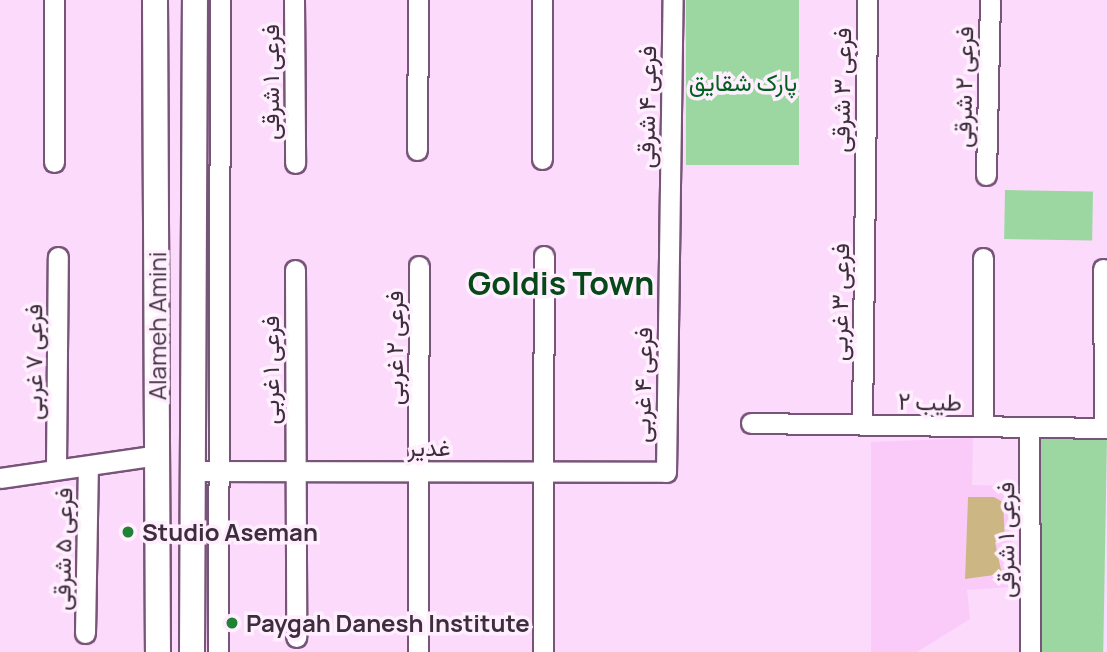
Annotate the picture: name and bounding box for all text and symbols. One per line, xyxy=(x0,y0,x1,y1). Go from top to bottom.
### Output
street label: فرعی ۱ شرقی xyxy=(256,24,284,140)
street label: فرعی ۲ شرقی xyxy=(948,26,978,148)
street label: فرعی ۳ شرقی xyxy=(826,27,856,153)
street label: فرعی ۴ شرقی xyxy=(631,45,661,169)
park label: پارک شقایق xyxy=(689,68,797,96)
street label: فرعی ۳ غربی xyxy=(824,243,854,361)
street label: Alameh Amini xyxy=(143,252,171,400)
district label: Goldis Town xyxy=(468,264,654,302)
street label: فرعی ۲ غربی xyxy=(380,291,408,405)
street label: فرعی ۷ غربی xyxy=(19,304,47,420)
street label: فرعی ۱ غربی xyxy=(256,315,284,425)
street label: فرعی ۴ غربی xyxy=(627,327,657,443)
street label: طیب ۲ xyxy=(898,386,962,416)
street label: غدیر xyxy=(408,433,450,461)
street label: فرعی ۱ شرقی xyxy=(991,482,1019,598)
street label: فرعی ۵ شرقی xyxy=(47,487,77,611)
place label: Studio Aseman xyxy=(142,518,318,546)
marker: Studio Aseman xyxy=(120,524,136,540)
place label: Paygah Danesh Institute xyxy=(246,609,530,637)
marker: Paygah Danesh Institute xyxy=(224,615,240,631)

